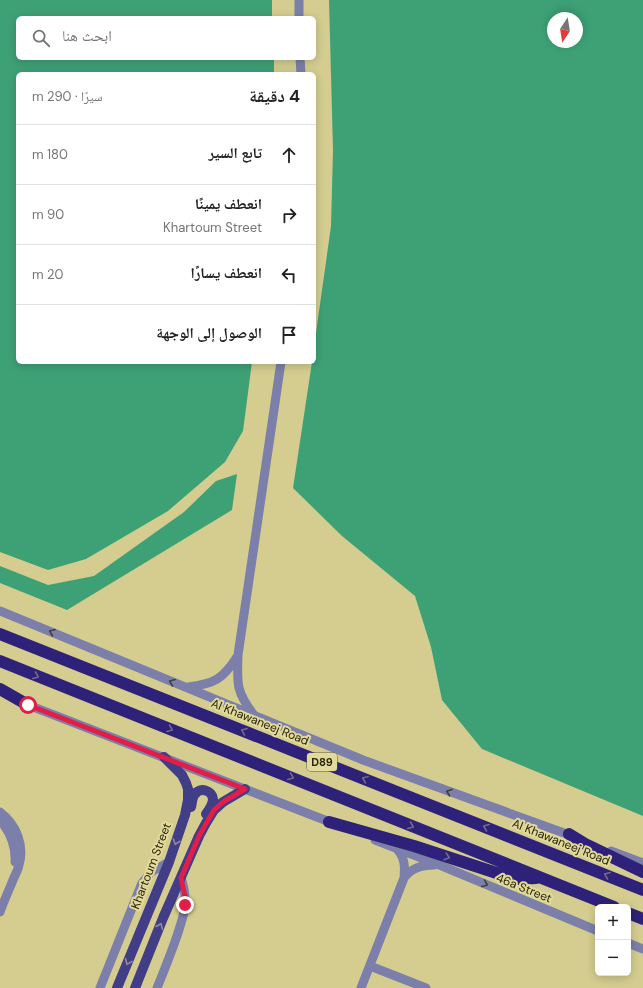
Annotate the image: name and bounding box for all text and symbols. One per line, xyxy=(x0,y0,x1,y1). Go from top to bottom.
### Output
north arrow xyxy=(547,12,583,48)
search box xyxy=(16,16,316,60)
text: ابحث هنا xyxy=(62,26,112,46)
icon: search xyxy=(30,27,52,49)
text: 4 دقيقة xyxy=(249,85,300,107)
text: سيرًا · 290 m xyxy=(32,88,103,105)
text: تابع السير xyxy=(208,143,262,163)
icon: ahead xyxy=(278,144,300,166)
text: 180 m xyxy=(32,146,68,163)
text: انعطف يمينًا xyxy=(195,194,262,214)
icon: right xyxy=(278,204,300,226)
text: 90 m xyxy=(32,206,64,223)
text: Khartoum Street xyxy=(163,219,262,236)
text: انعطف يسارًا xyxy=(190,263,262,283)
icon: left xyxy=(278,264,300,286)
text: 20 m xyxy=(32,266,63,283)
text: الوصول إلى الوجهة xyxy=(156,323,262,343)
icon: arrive xyxy=(278,324,300,346)
one-way arrow xyxy=(48,629,56,637)
one-way arrow xyxy=(33,671,40,679)
one-way arrow xyxy=(168,679,176,687)
street label: Al Khawaneej Road xyxy=(209,695,311,749)
route start xyxy=(19,696,37,714)
one-way arrow xyxy=(165,724,173,732)
one-way arrow xyxy=(241,728,248,736)
road number: D89 xyxy=(307,753,337,771)
one-way arrow xyxy=(287,773,294,781)
one-way arrow xyxy=(362,776,369,784)
one-way arrow xyxy=(445,788,452,796)
street label: Al Khawaneej Road xyxy=(510,815,612,869)
street label: Khartoum Street xyxy=(127,820,175,911)
one-way arrow xyxy=(408,821,415,829)
one-way arrow xyxy=(482,824,489,832)
one-way arrow xyxy=(172,838,180,845)
one-way arrow xyxy=(444,852,451,861)
street label: 46a Street xyxy=(494,870,554,906)
one-way arrow xyxy=(603,872,610,880)
one-way arrow xyxy=(481,880,488,888)
route end xyxy=(176,896,194,914)
map controls xyxy=(595,904,631,976)
button: + xyxy=(595,904,631,940)
one-way arrow xyxy=(155,922,163,930)
button: − xyxy=(595,940,631,976)
one-way arrow xyxy=(124,959,132,966)

